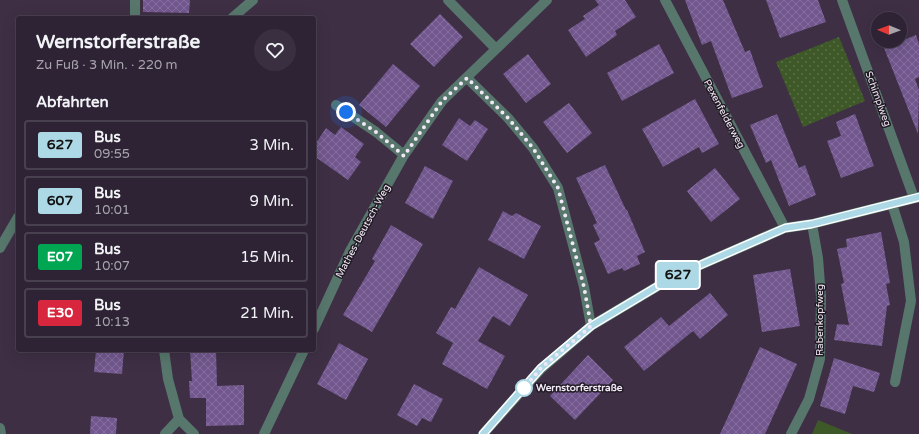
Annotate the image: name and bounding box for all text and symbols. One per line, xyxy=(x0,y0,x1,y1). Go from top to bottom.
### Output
north arrow xyxy=(871,12,907,48)
map controls xyxy=(871,12,907,48)
button: heart xyxy=(254,29,296,71)
text: Wernstorferstraße xyxy=(36,31,200,53)
text: Zu Fuß · 3 Min. · 220 m xyxy=(36,57,177,73)
street label: Schimplweg xyxy=(862,70,894,128)
street label: Pexenfelderweg xyxy=(701,77,747,151)
text: Abfahrten xyxy=(36,93,109,111)
your location xyxy=(336,102,356,122)
text: Bus xyxy=(94,128,121,146)
text: 627 xyxy=(47,136,73,153)
text: 3 Min. xyxy=(250,136,294,154)
text: 09:55 xyxy=(94,146,130,162)
street label: Mathes-Deutsch-Weg xyxy=(333,182,393,280)
text: Bus xyxy=(94,184,121,202)
text: 607 xyxy=(47,192,73,209)
text: 9 Min. xyxy=(250,192,294,210)
text: 10:01 xyxy=(94,202,130,218)
text: Bus xyxy=(94,240,121,258)
text: E07 xyxy=(47,248,73,265)
text: 15 Min. xyxy=(240,248,294,266)
text: 10:07 xyxy=(94,258,130,274)
line badge: 627 xyxy=(655,262,701,288)
text: 627 xyxy=(665,266,691,283)
street label: Rabenkopfweg xyxy=(814,284,826,356)
text: Bus xyxy=(94,296,121,314)
text: E30 xyxy=(47,304,73,321)
text: 21 Min. xyxy=(240,304,294,322)
text: 10:13 xyxy=(94,314,130,330)
marker: Wernstorferstraße xyxy=(515,379,533,397)
place label: Wernstorferstraße xyxy=(536,382,623,394)

